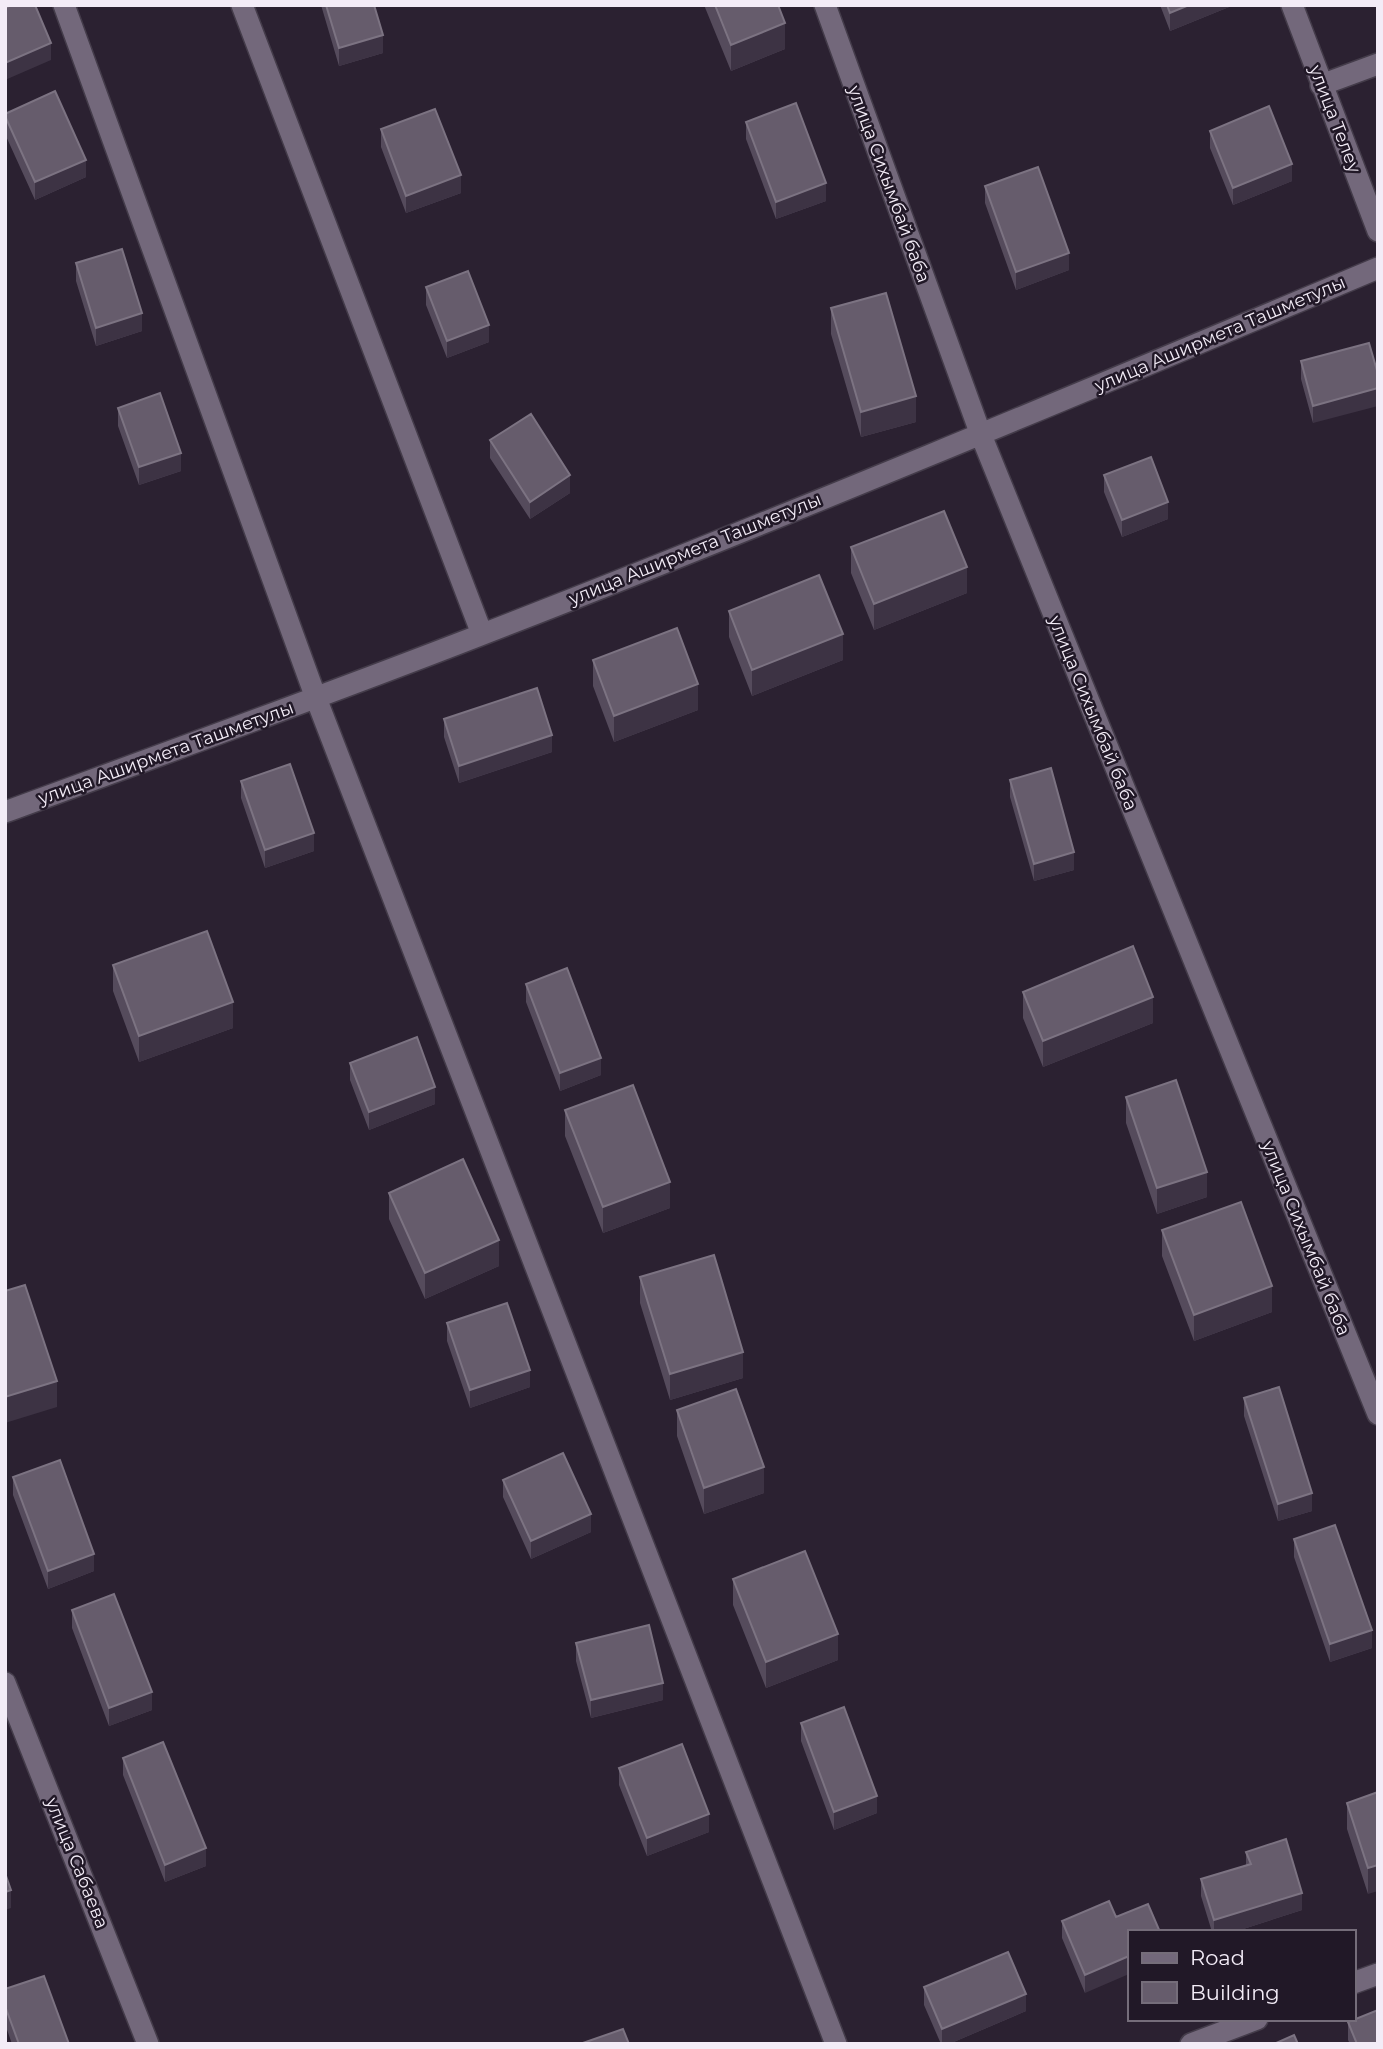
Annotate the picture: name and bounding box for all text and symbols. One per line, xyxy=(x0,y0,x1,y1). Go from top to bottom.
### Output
street label: улица Телеу xyxy=(1304,61,1366,176)
street label: улица Сихымбай баба xyxy=(843,82,935,285)
street label: улица Аширмета Ташметулы xyxy=(1090,271,1349,397)
street label: улица Аширмета Ташметулы xyxy=(565,488,824,610)
street label: улица Сихымбай баба xyxy=(1043,612,1142,814)
street label: улица Аширмета Ташметулы xyxy=(34,696,297,810)
street label: улица Сихымбай баба xyxy=(1256,1137,1355,1339)
street label: улица Сабаева xyxy=(40,1794,113,1932)
legend xyxy=(1128,1930,1355,2021)
text: Road xyxy=(1190,1945,1245,1970)
text: Building xyxy=(1190,1980,1280,2005)

